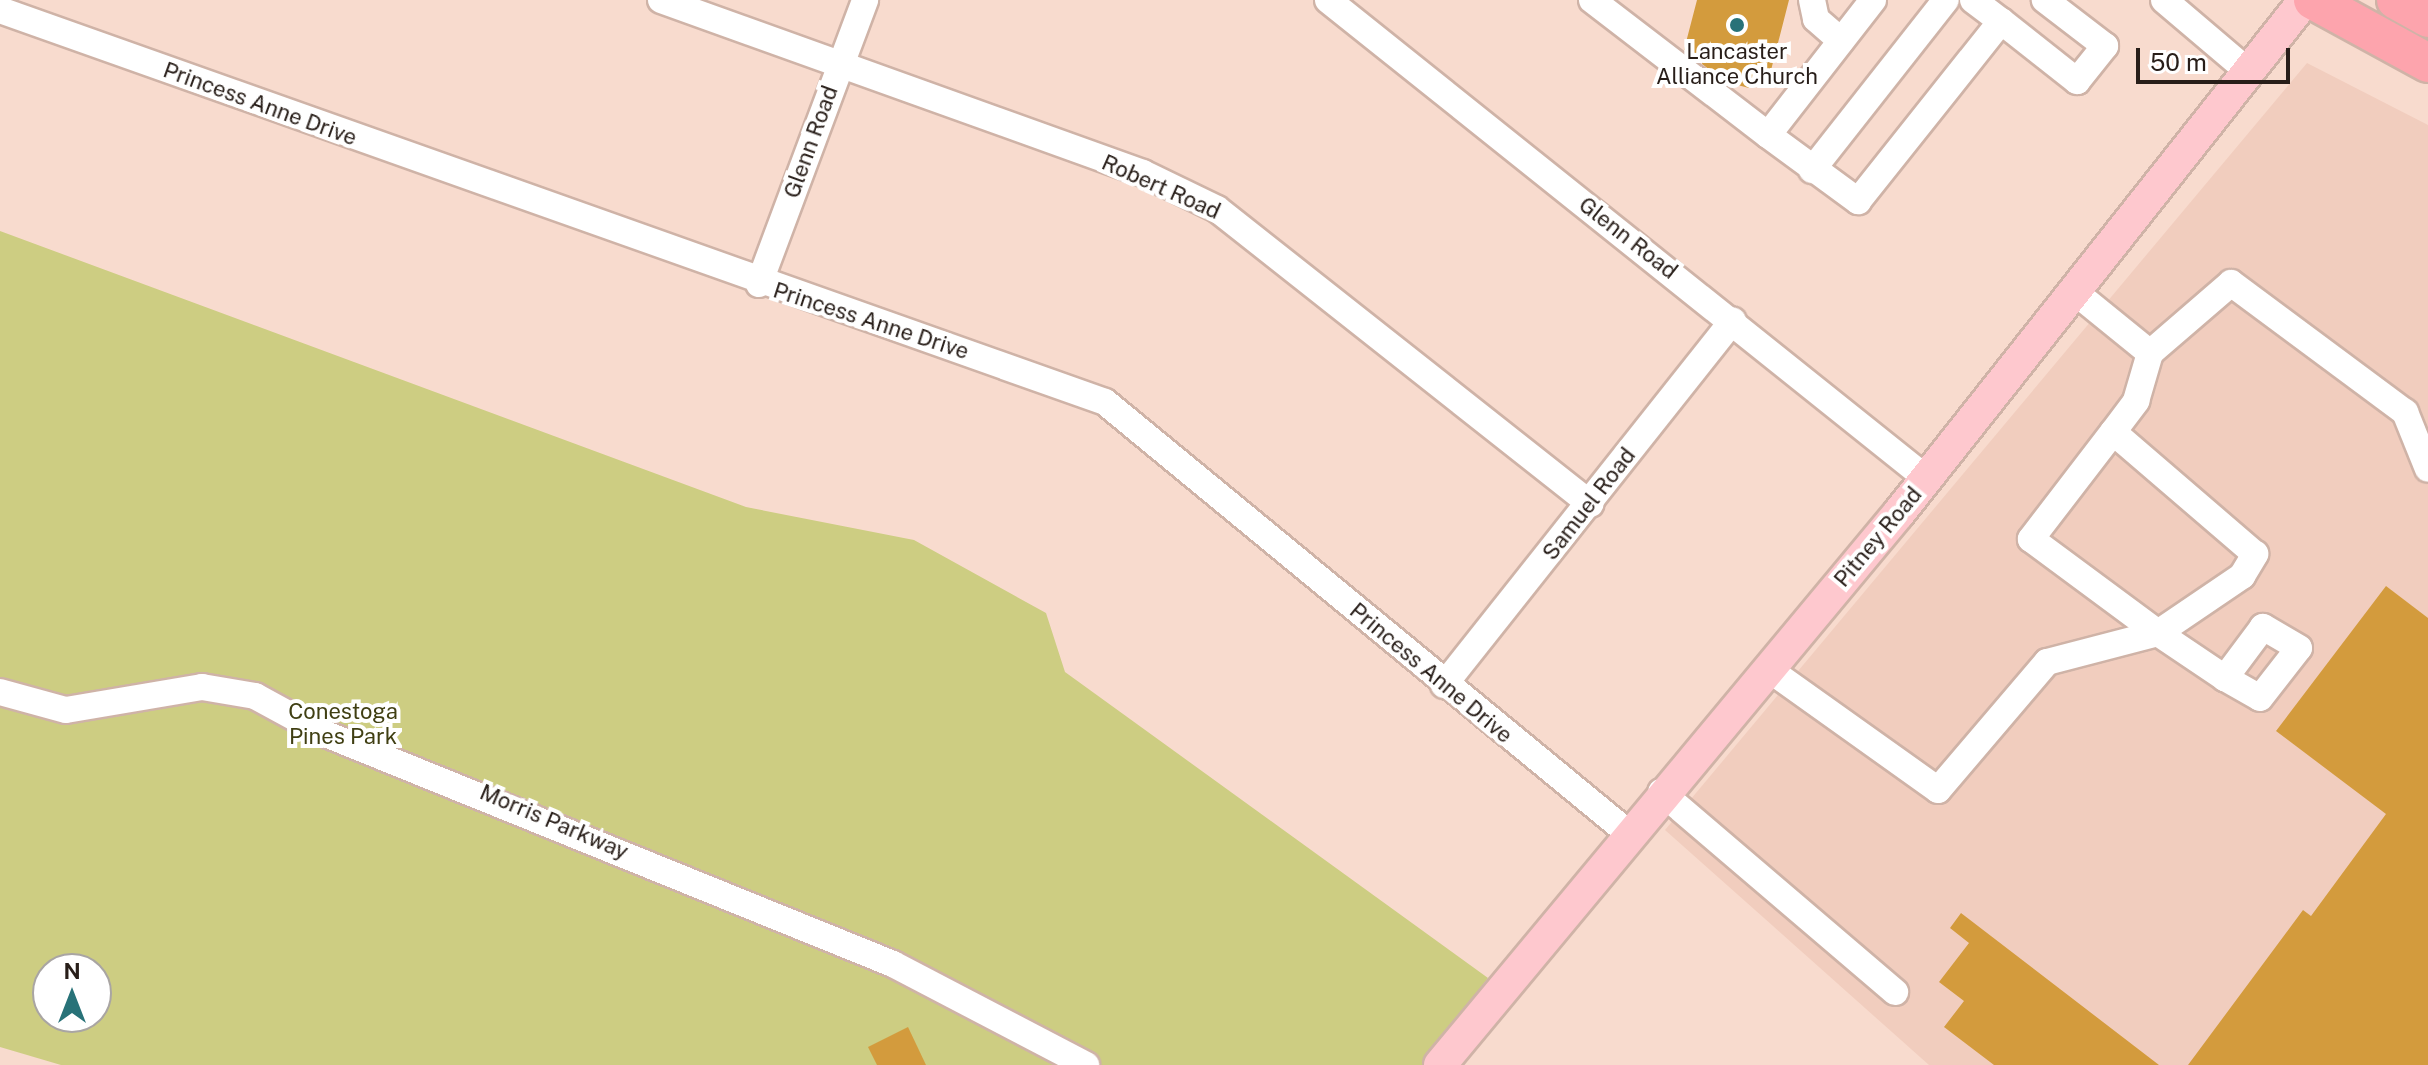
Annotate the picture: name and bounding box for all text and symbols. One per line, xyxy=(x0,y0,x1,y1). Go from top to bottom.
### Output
marker: Lancaster Alliance Church xyxy=(1728,16,1746,34)
scale bar xyxy=(2140,32,2294,82)
place label: Lancaster Alliance Church xyxy=(1656,38,1818,90)
text: 50 m xyxy=(2150,48,2207,76)
street label: Princess Anne Drive xyxy=(160,57,360,151)
street label: Glenn Road xyxy=(778,82,844,202)
street label: Robert Road xyxy=(1098,149,1224,225)
street label: Glenn Road xyxy=(1574,191,1682,285)
street label: Princess Anne Drive xyxy=(770,277,972,365)
street label: Samuel Road xyxy=(1537,443,1641,565)
street label: Pitney Road xyxy=(1829,482,1927,592)
street label: Princess Anne Drive xyxy=(1344,597,1518,749)
park label: Conestoga Pines Park xyxy=(288,698,398,750)
street label: Morris Parkway xyxy=(476,779,632,865)
north arrow xyxy=(32,953,112,1033)
text: N xyxy=(63,958,81,984)

